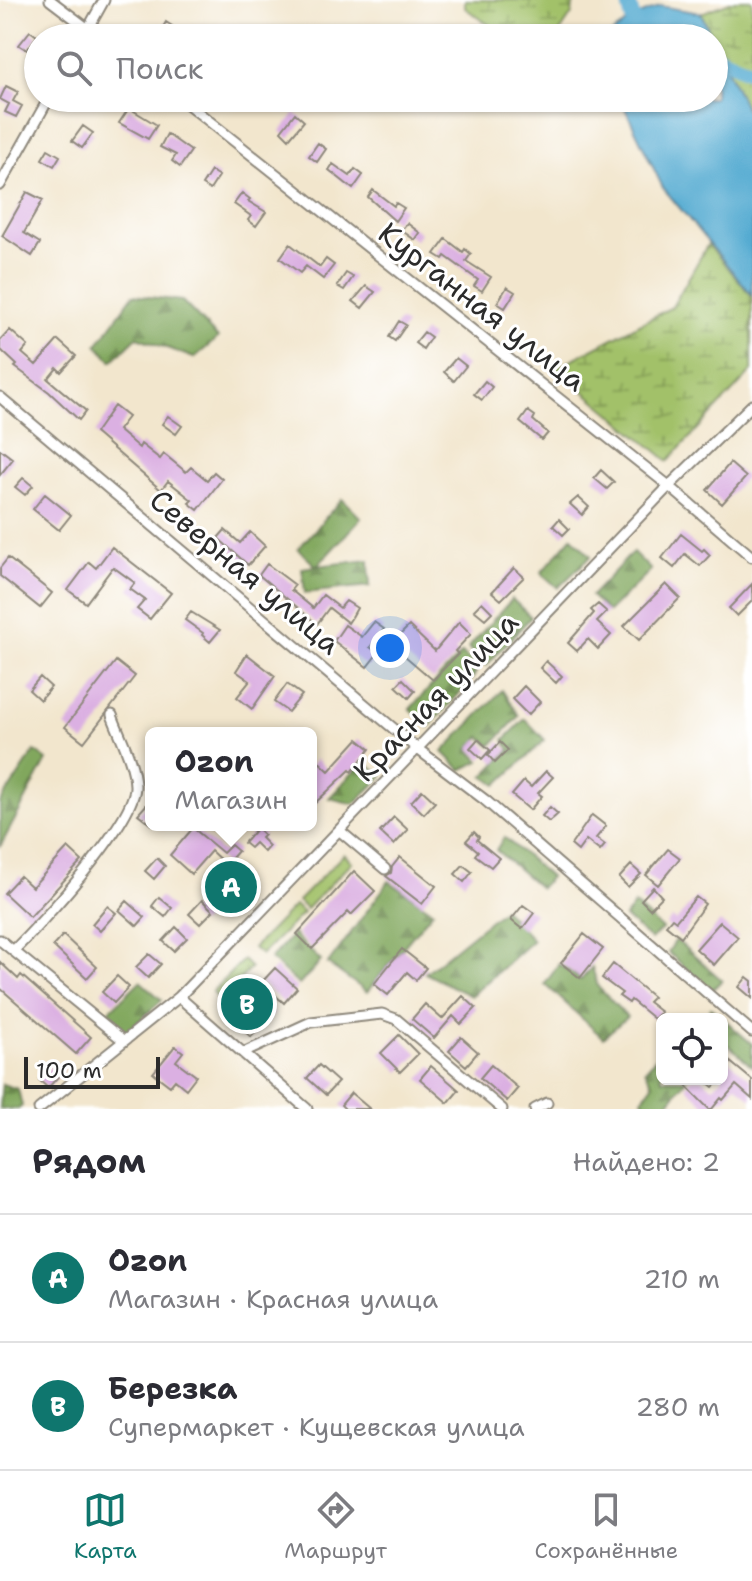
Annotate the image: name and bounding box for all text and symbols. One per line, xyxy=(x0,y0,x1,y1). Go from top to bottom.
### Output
search box xyxy=(24,24,728,112)
icon: search xyxy=(52,46,96,90)
text: Поиск xyxy=(116,48,204,89)
street label: Курганная улица xyxy=(370,213,595,401)
street label: Северная улица xyxy=(141,480,350,664)
street label: Красная улица xyxy=(344,602,528,791)
your location xyxy=(370,628,410,668)
popup xyxy=(145,727,317,831)
text: Ozon xyxy=(175,741,254,782)
text: Магазин xyxy=(175,782,287,817)
pin: A xyxy=(205,857,257,917)
pin: B xyxy=(221,974,273,1034)
map controls xyxy=(656,1013,728,1085)
button: locate xyxy=(656,1013,728,1085)
scale bar xyxy=(24,1053,160,1089)
text: 100 m xyxy=(36,1056,102,1085)
text: Рядом xyxy=(32,1138,146,1184)
text: Найдено: 2 xyxy=(573,1144,720,1179)
text: Ozon xyxy=(108,1240,187,1281)
text: A xyxy=(48,1261,68,1296)
text: 210 m xyxy=(643,1261,720,1296)
text: Магазин · Красная улица xyxy=(108,1281,438,1316)
text: Березка xyxy=(108,1368,238,1409)
text: B xyxy=(50,1389,66,1424)
text: 280 m xyxy=(635,1389,720,1424)
text: Супермаркет · Кущевская улица xyxy=(108,1409,525,1444)
tab: Карта xyxy=(74,1488,137,1565)
tab: Маршрут xyxy=(284,1488,387,1565)
tab: Сохранённые xyxy=(535,1488,678,1565)

